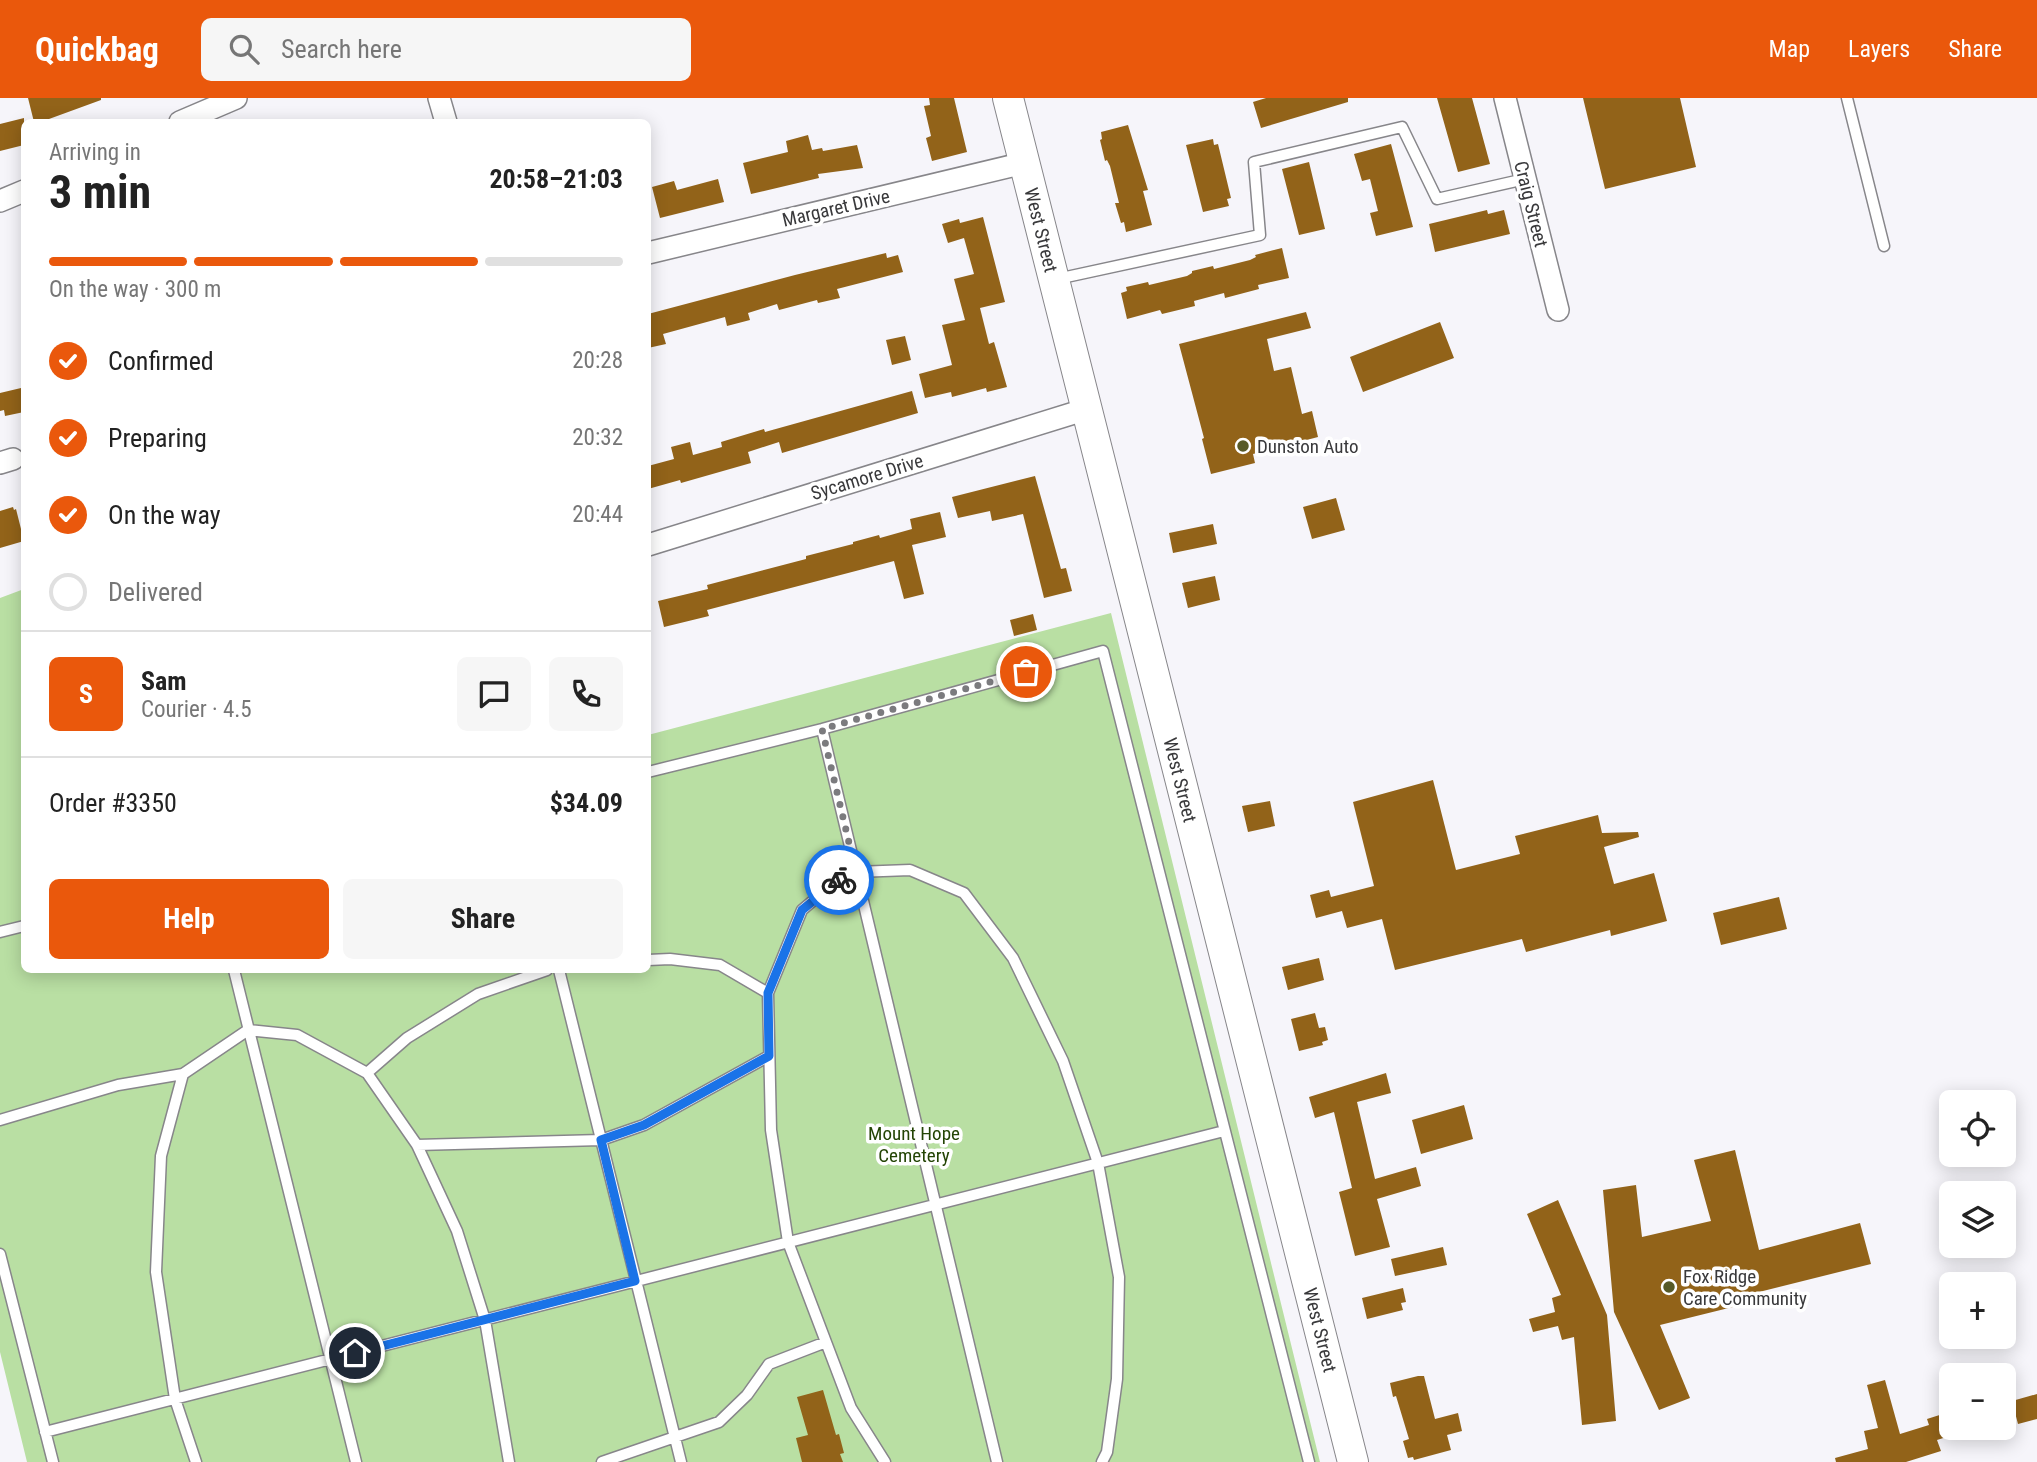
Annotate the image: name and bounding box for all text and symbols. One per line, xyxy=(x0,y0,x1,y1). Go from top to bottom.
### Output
search box xyxy=(201,18,691,81)
text: Quickbag xyxy=(35,30,159,69)
icon: search xyxy=(225,30,263,68)
text: Search here xyxy=(281,34,402,64)
text: Map xyxy=(1769,35,1810,63)
text: Layers xyxy=(1848,35,1910,63)
text: Share xyxy=(1948,35,2002,63)
text: Arriving in xyxy=(49,139,141,166)
street label: Craig Street xyxy=(1509,159,1553,249)
text: 20:58–21:03 xyxy=(489,164,623,194)
text: 3 min xyxy=(49,165,151,219)
street label: Margaret Drive xyxy=(780,184,892,232)
street label: West Street xyxy=(1019,185,1063,275)
text: On the way · 300 m xyxy=(49,276,221,303)
icon: check xyxy=(49,342,87,380)
text: Confirmed xyxy=(108,346,214,376)
text: 20:28 xyxy=(572,347,623,374)
icon: check xyxy=(49,419,87,457)
text: Preparing xyxy=(108,423,207,453)
text: 20:32 xyxy=(572,424,623,451)
place label: Dunston Auto xyxy=(1257,435,1358,458)
marker: Dunston Auto xyxy=(1235,438,1251,454)
street label: Sycamore Drive xyxy=(808,449,926,505)
icon: check xyxy=(49,496,87,534)
text: On the way xyxy=(108,500,221,530)
text: 20:44 xyxy=(572,501,623,528)
text: Delivered xyxy=(108,577,203,607)
pin xyxy=(996,642,1056,702)
icon: bag xyxy=(1007,653,1045,691)
button: chat xyxy=(457,657,531,731)
button: phone xyxy=(549,657,623,731)
text: Sam xyxy=(141,666,187,696)
text: S xyxy=(79,679,93,709)
text: Courier · 4.5 xyxy=(141,696,252,723)
street label: West Street xyxy=(1158,735,1202,825)
text: Order #3350 xyxy=(49,788,177,818)
text: $34.09 xyxy=(550,788,623,818)
courier xyxy=(804,845,874,915)
icon: bike xyxy=(820,861,858,899)
button: Help xyxy=(49,879,329,959)
button: Share xyxy=(343,879,623,959)
map controls xyxy=(1939,1090,2016,1440)
button: locate xyxy=(1939,1090,2016,1167)
park label: Mount Hope Cemetery xyxy=(868,1122,960,1167)
button: layers xyxy=(1939,1181,2016,1258)
place label: Fox Ridge Care Community xyxy=(1683,1265,1807,1310)
button: + xyxy=(1939,1272,2016,1349)
marker: Fox Ridge Care Community xyxy=(1661,1279,1677,1295)
street label: West Street xyxy=(1298,1285,1342,1375)
pin xyxy=(325,1323,385,1383)
icon: home xyxy=(336,1334,374,1372)
button: − xyxy=(1939,1363,2016,1440)

